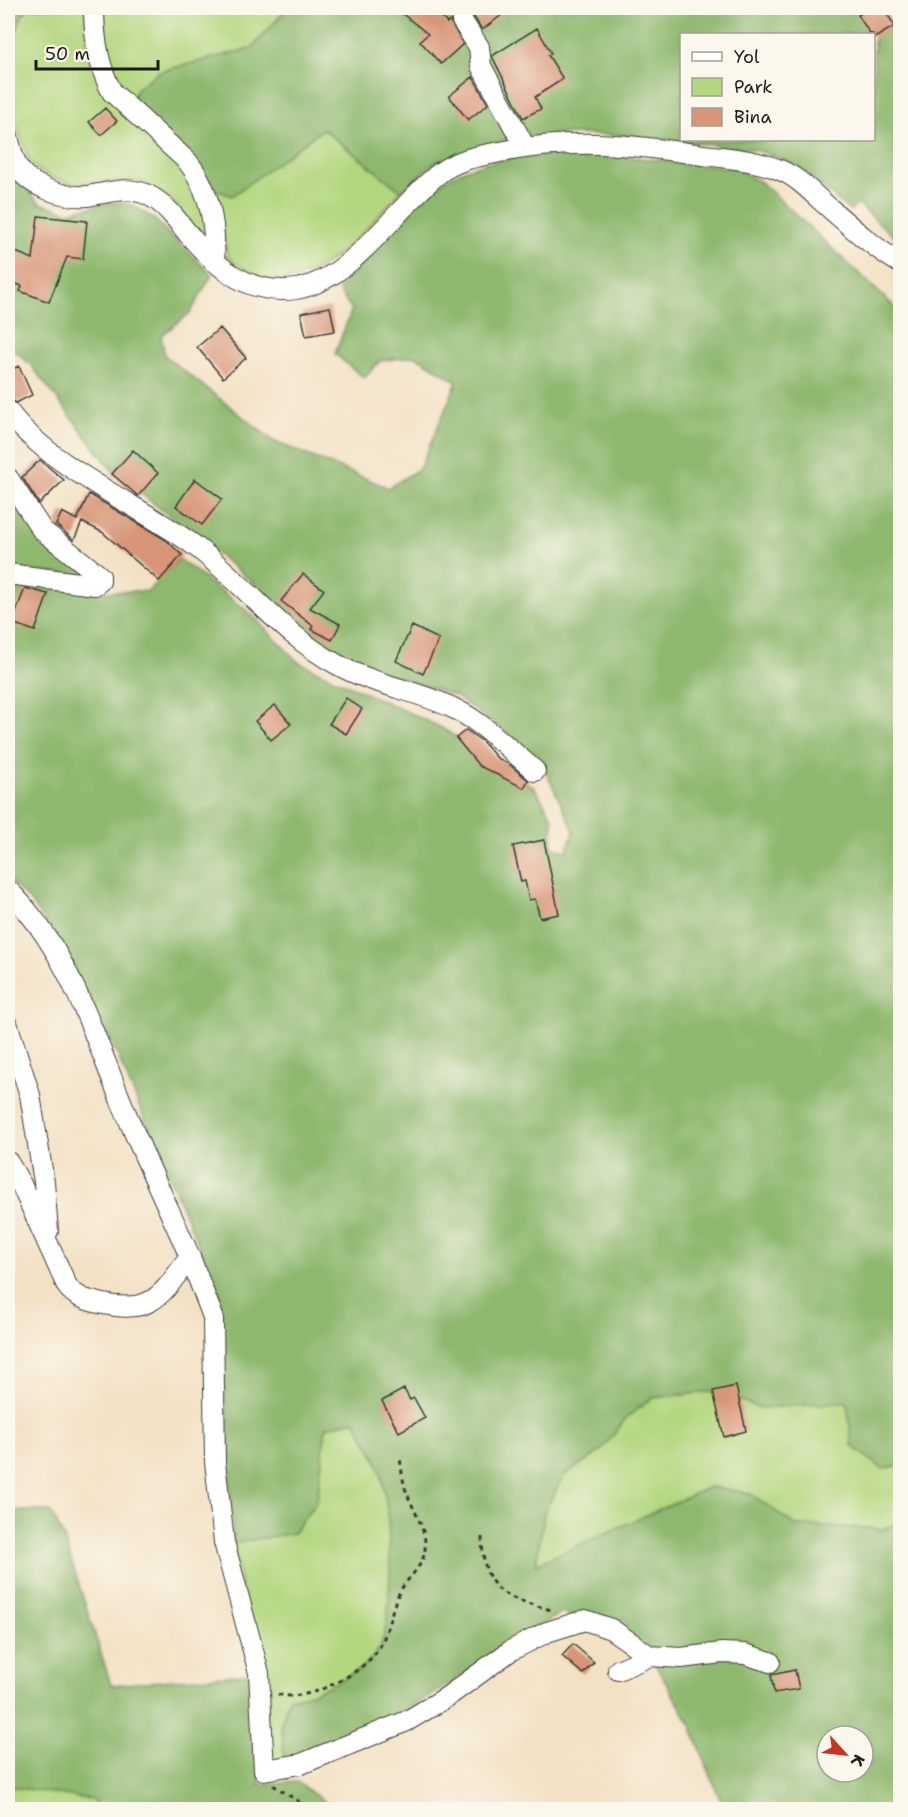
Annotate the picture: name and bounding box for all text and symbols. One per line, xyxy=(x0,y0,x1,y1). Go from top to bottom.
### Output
scale bar xyxy=(36,33,158,71)
legend xyxy=(680,33,875,141)
text: 50 m xyxy=(45,42,90,66)
text: Yol xyxy=(734,45,760,69)
text: Park xyxy=(734,75,773,99)
text: Bina xyxy=(734,105,772,129)
north arrow xyxy=(815,1724,875,1784)
text: K xyxy=(846,1751,870,1770)

